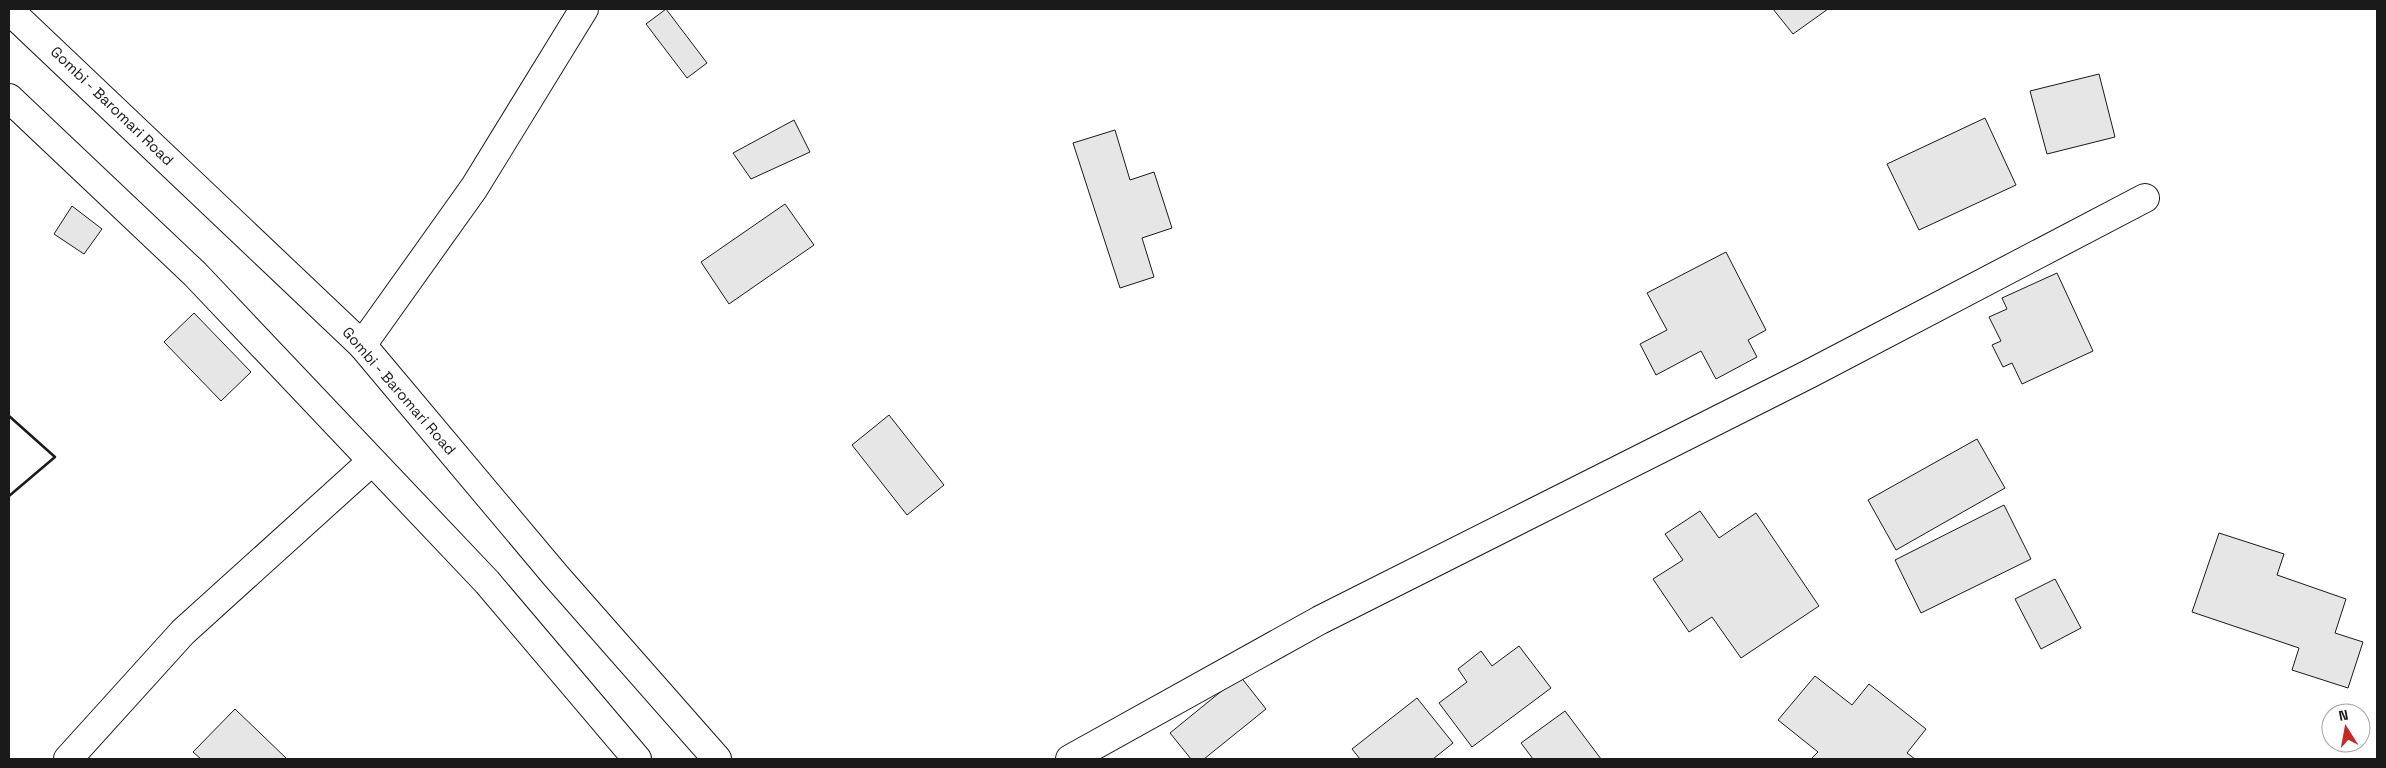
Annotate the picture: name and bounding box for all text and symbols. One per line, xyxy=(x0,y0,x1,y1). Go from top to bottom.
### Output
street label: Gombi - Baromari Road xyxy=(47,42,178,169)
street label: Gombi - Baromari Road xyxy=(338,323,460,459)
north arrow xyxy=(2321,703,2371,753)
text: N xyxy=(2337,706,2350,725)

